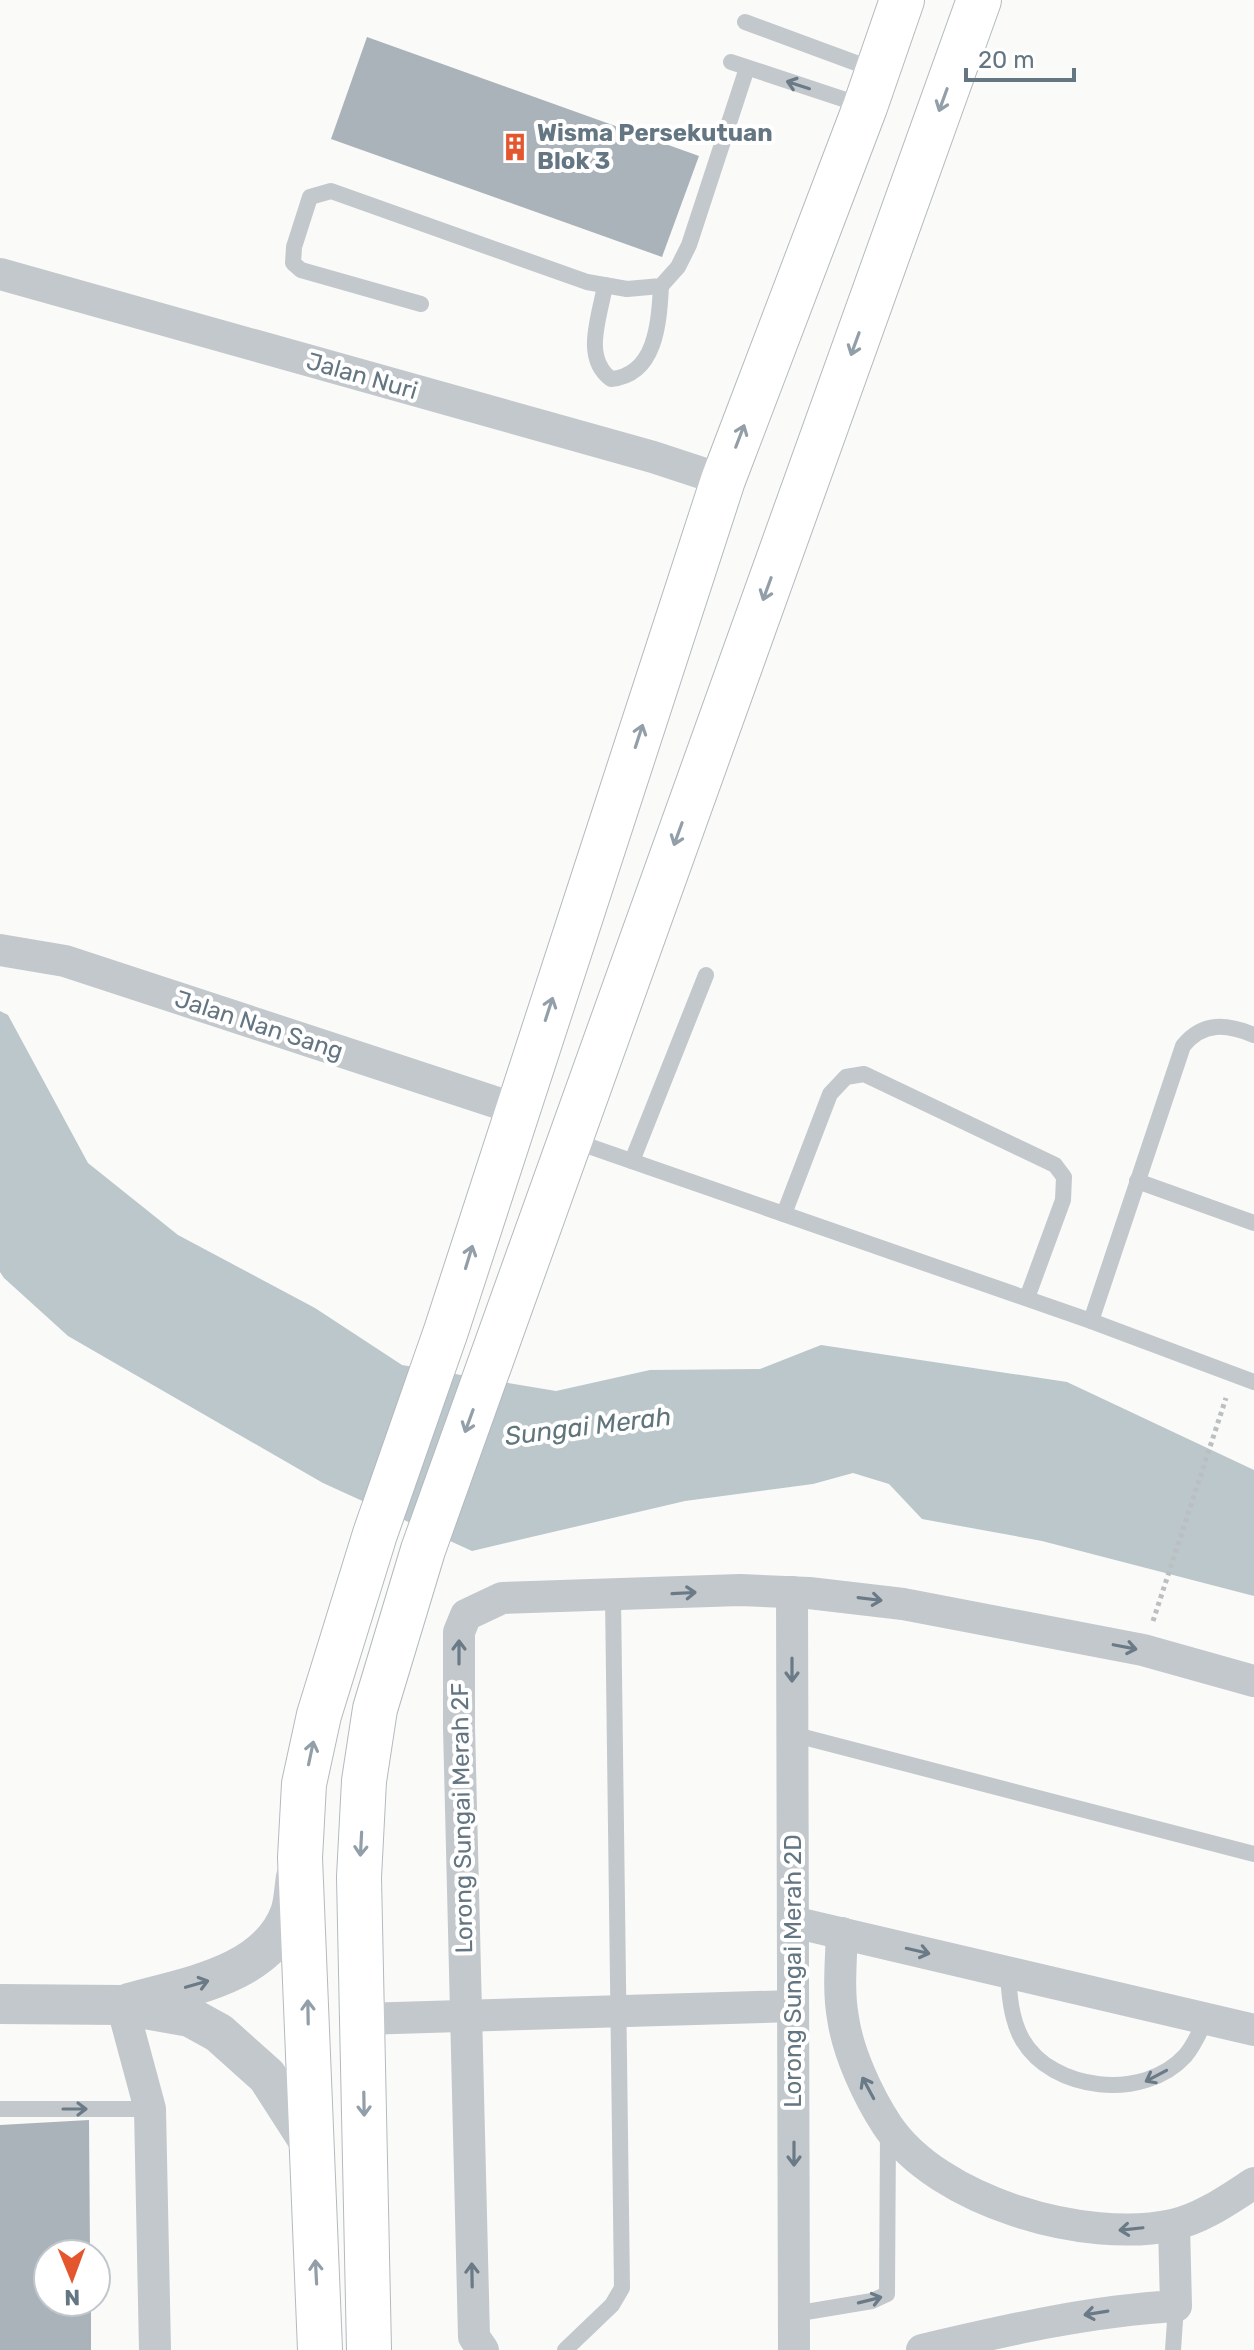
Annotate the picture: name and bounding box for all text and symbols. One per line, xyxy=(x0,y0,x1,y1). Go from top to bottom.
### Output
scale bar xyxy=(966,32,1074,82)
text: 20 m xyxy=(978,46,1035,74)
one-way arrow xyxy=(786,76,811,91)
one-way arrow xyxy=(935,87,949,112)
place label: Wisma Persekutuan Blok 3 xyxy=(537,119,773,175)
building icon: Wisma Persekutuan Blok 3 xyxy=(500,132,530,162)
one-way arrow xyxy=(846,331,861,356)
street label: Jalan Nuri xyxy=(303,347,421,405)
one-way arrow xyxy=(734,425,748,449)
one-way arrow xyxy=(758,576,773,601)
one-way arrow xyxy=(632,724,647,749)
one-way arrow xyxy=(670,821,685,846)
street label: Jalan Nan Sang xyxy=(171,985,347,1065)
one-way arrow xyxy=(542,997,557,1022)
one-way arrow xyxy=(463,1245,477,1270)
water label: Sungai Merah xyxy=(503,1401,673,1452)
one-way arrow xyxy=(461,1408,476,1433)
one-way arrow xyxy=(670,1585,697,1600)
one-way arrow xyxy=(856,1592,883,1607)
one-way arrow xyxy=(451,1639,467,1666)
one-way arrow xyxy=(1112,1640,1138,1655)
one-way arrow xyxy=(784,1656,800,1683)
street label: Lorong Sungai Merah 2F xyxy=(446,1682,478,1954)
one-way arrow xyxy=(304,1741,319,1767)
one-way arrow xyxy=(353,1830,368,1857)
street label: Lorong Sungai Merah 2D xyxy=(779,1834,807,2108)
one-way arrow xyxy=(904,1944,930,1959)
one-way arrow xyxy=(183,1975,209,1990)
one-way arrow xyxy=(300,1999,315,2026)
one-way arrow xyxy=(1145,2068,1168,2084)
one-way arrow xyxy=(859,2076,875,2100)
one-way arrow xyxy=(356,2090,372,2117)
one-way arrow xyxy=(61,2101,88,2117)
one-way arrow xyxy=(786,2140,802,2167)
one-way arrow xyxy=(1118,2221,1145,2236)
north arrow xyxy=(32,2238,112,2318)
one-way arrow xyxy=(308,2259,323,2286)
one-way arrow xyxy=(464,2262,480,2289)
text: N xyxy=(64,2284,80,2311)
one-way arrow xyxy=(857,2292,883,2307)
one-way arrow xyxy=(1084,2306,1109,2321)

